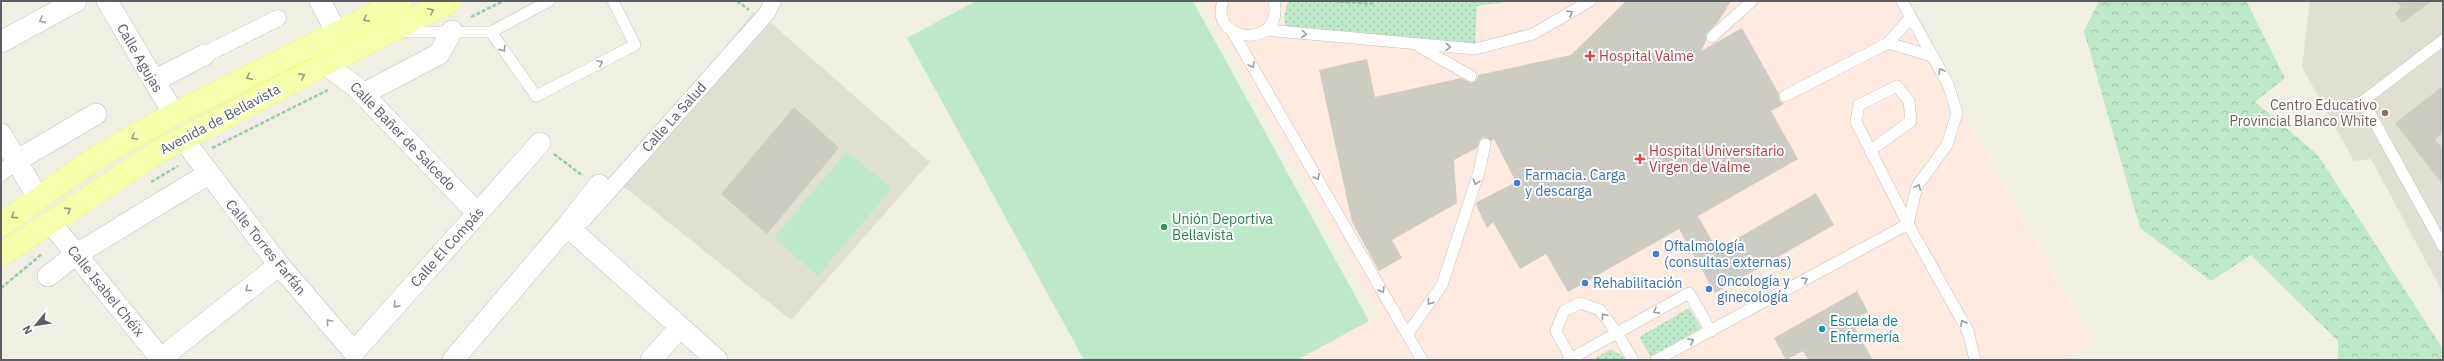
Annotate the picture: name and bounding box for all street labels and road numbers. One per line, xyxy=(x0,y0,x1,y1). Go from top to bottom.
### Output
street label: Calle Agujas xyxy=(113,20,167,96)
street label: Calle Bañer de Salcedo xyxy=(346,78,460,194)
street label: Calle La Salud xyxy=(638,78,710,156)
street label: Avenida de Bellavista xyxy=(157,79,284,158)
street label: Calle Torres Farfán xyxy=(222,196,310,298)
street label: Calle El Compás xyxy=(406,203,488,291)
street label: Calle Isabel Chéix xyxy=(64,242,148,340)

